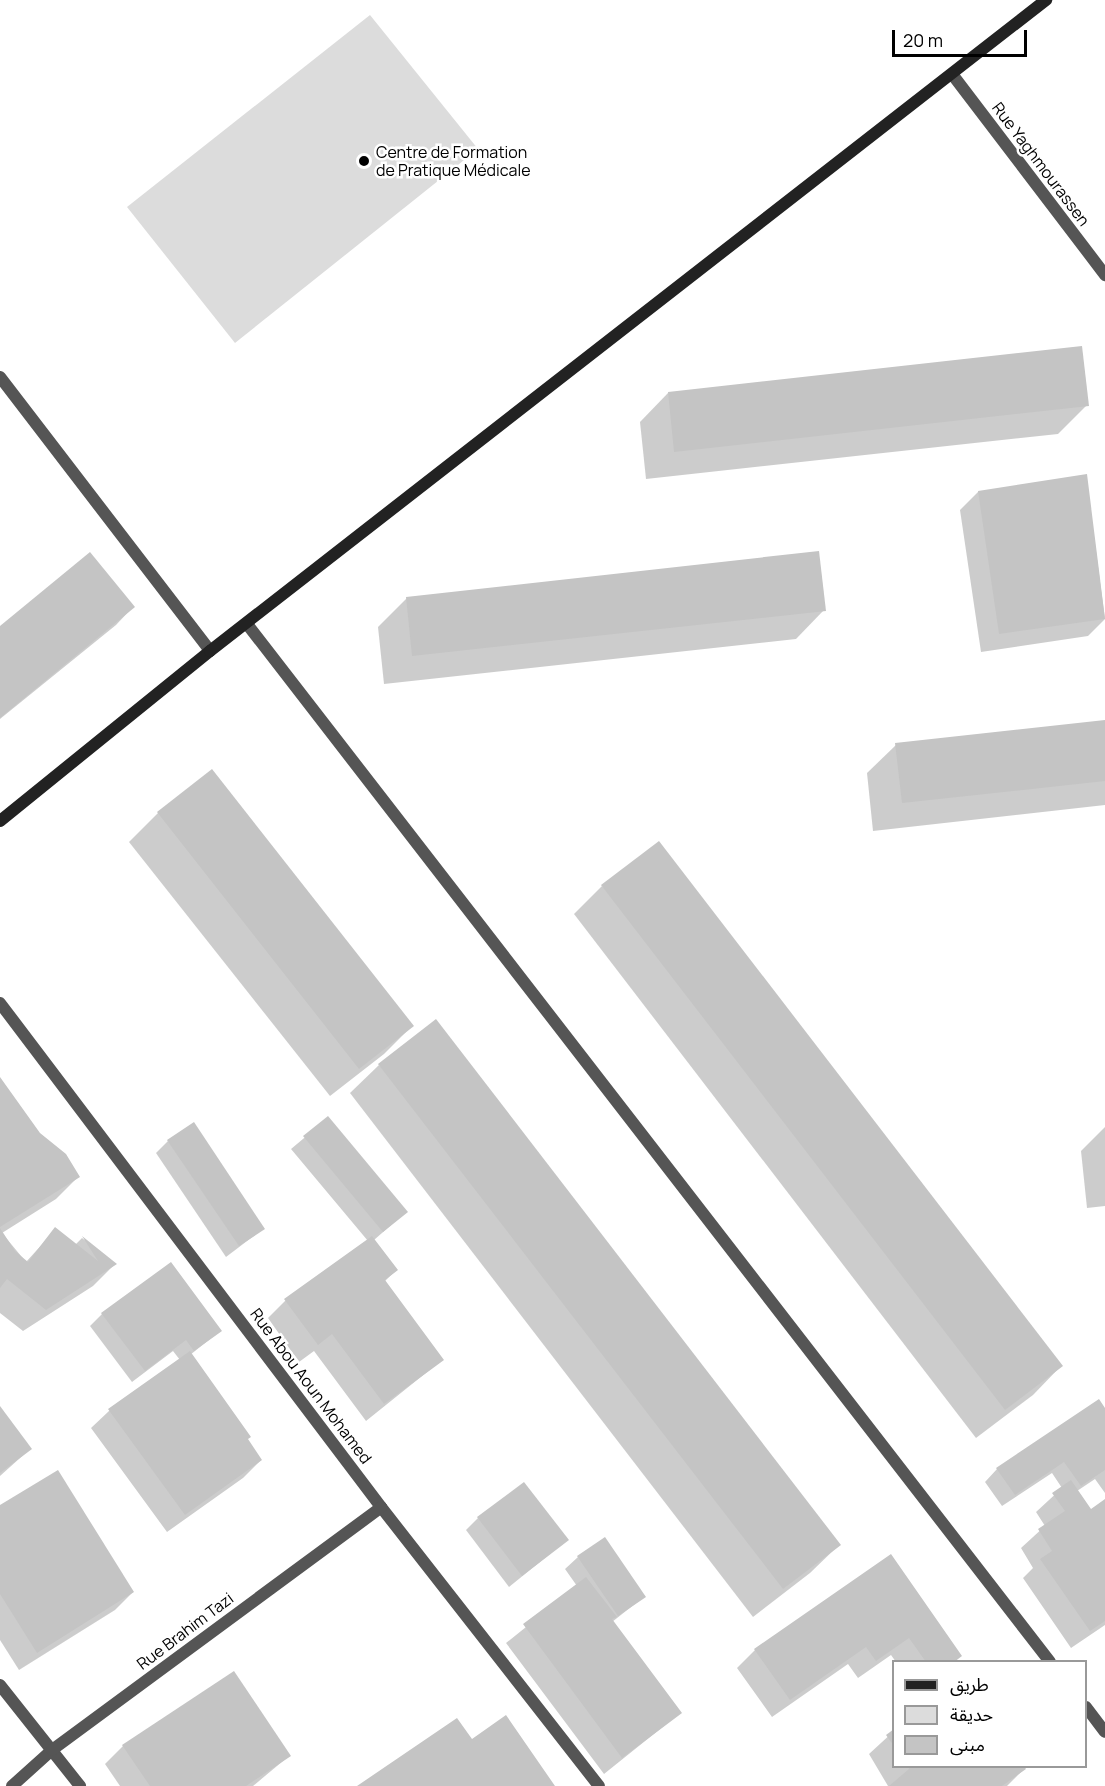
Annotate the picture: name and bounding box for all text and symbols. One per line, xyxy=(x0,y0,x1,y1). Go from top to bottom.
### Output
scale bar xyxy=(895,18,1030,56)
text: 20 m xyxy=(903,28,943,52)
street label: Rue Yaghmourassen xyxy=(988,98,1094,230)
place label: Centre de Formation de Pratique Médicale xyxy=(376,142,531,180)
marker: Centre de Formation de Pratique Médicale xyxy=(357,154,371,168)
street label: Rue Abou Aoun Mohamed xyxy=(246,1305,376,1467)
street label: Rue Brahim Tazi xyxy=(133,1588,237,1674)
legend xyxy=(892,1660,1087,1768)
text: طريق xyxy=(950,1672,989,1696)
text: حديقة xyxy=(950,1702,993,1726)
text: مبنى xyxy=(950,1732,985,1756)

